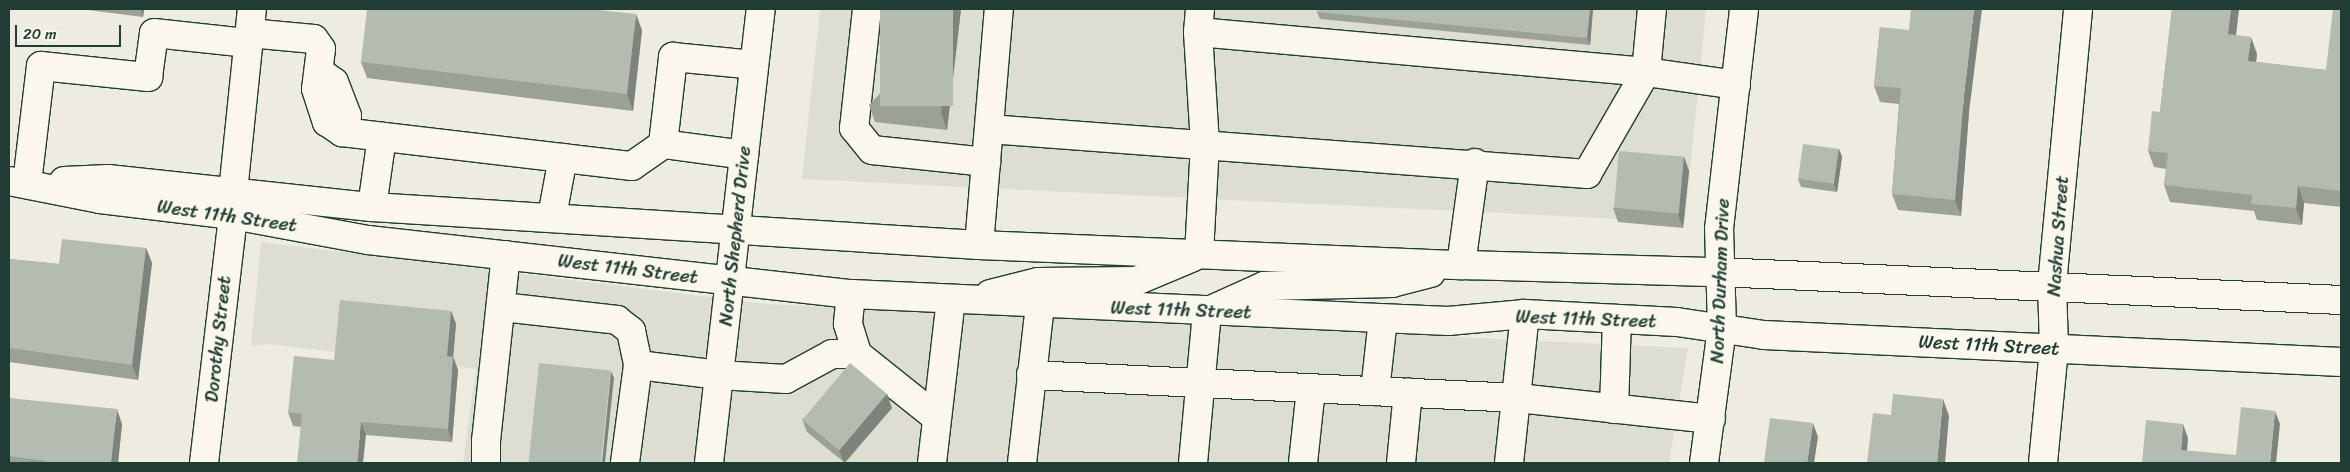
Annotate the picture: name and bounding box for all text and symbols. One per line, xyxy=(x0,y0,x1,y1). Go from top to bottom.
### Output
scale bar xyxy=(18,15,124,47)
text: 20 m xyxy=(23,21,57,47)
street label: North Shepherd Drive xyxy=(714,145,756,327)
street label: Nashua Street xyxy=(2042,175,2074,297)
street label: West 11th Street xyxy=(156,195,298,237)
street label: North Durham Drive xyxy=(1706,198,1734,364)
street label: West 11th Street xyxy=(557,249,699,289)
street label: Dorothy Street xyxy=(200,275,236,403)
street label: West 11th Street xyxy=(1110,296,1252,324)
street label: West 11th Street xyxy=(1515,305,1657,333)
street label: West 11th Street xyxy=(1918,330,2060,360)

